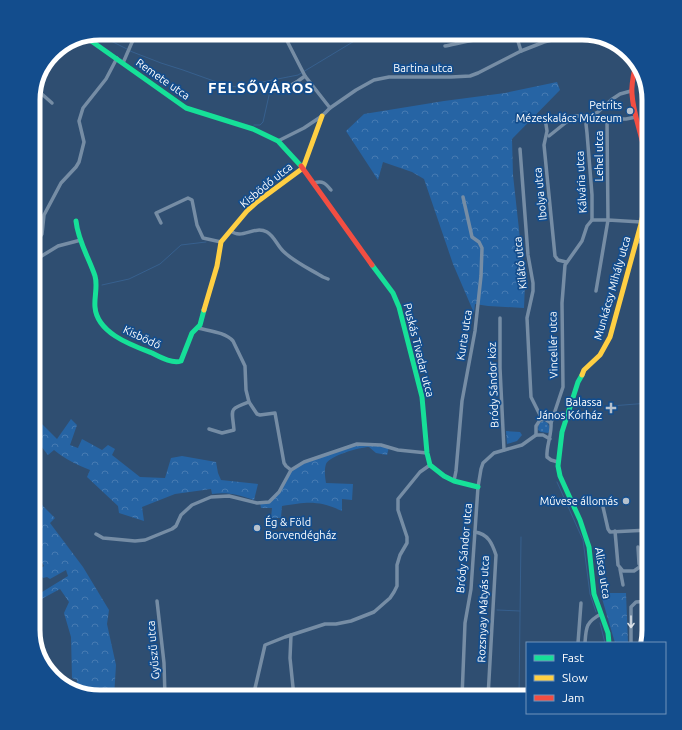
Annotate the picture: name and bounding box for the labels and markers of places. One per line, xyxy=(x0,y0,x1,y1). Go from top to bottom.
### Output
place label: Petrits Mézeskalács Múzeum xyxy=(516,99,622,124)
marker: Petrits Mézeskalács Múzeum xyxy=(625,106,635,116)
place label: Balassa János Kórház xyxy=(537,396,602,421)
marker: Balassa János Kórház xyxy=(605,402,617,414)
place label: Művese állomás xyxy=(540,495,618,507)
marker: Művese állomás xyxy=(621,496,631,506)
place label: Ég & Föld Borvendégház xyxy=(265,515,336,541)
marker: Ég & Föld Borvendégház xyxy=(252,523,262,533)

